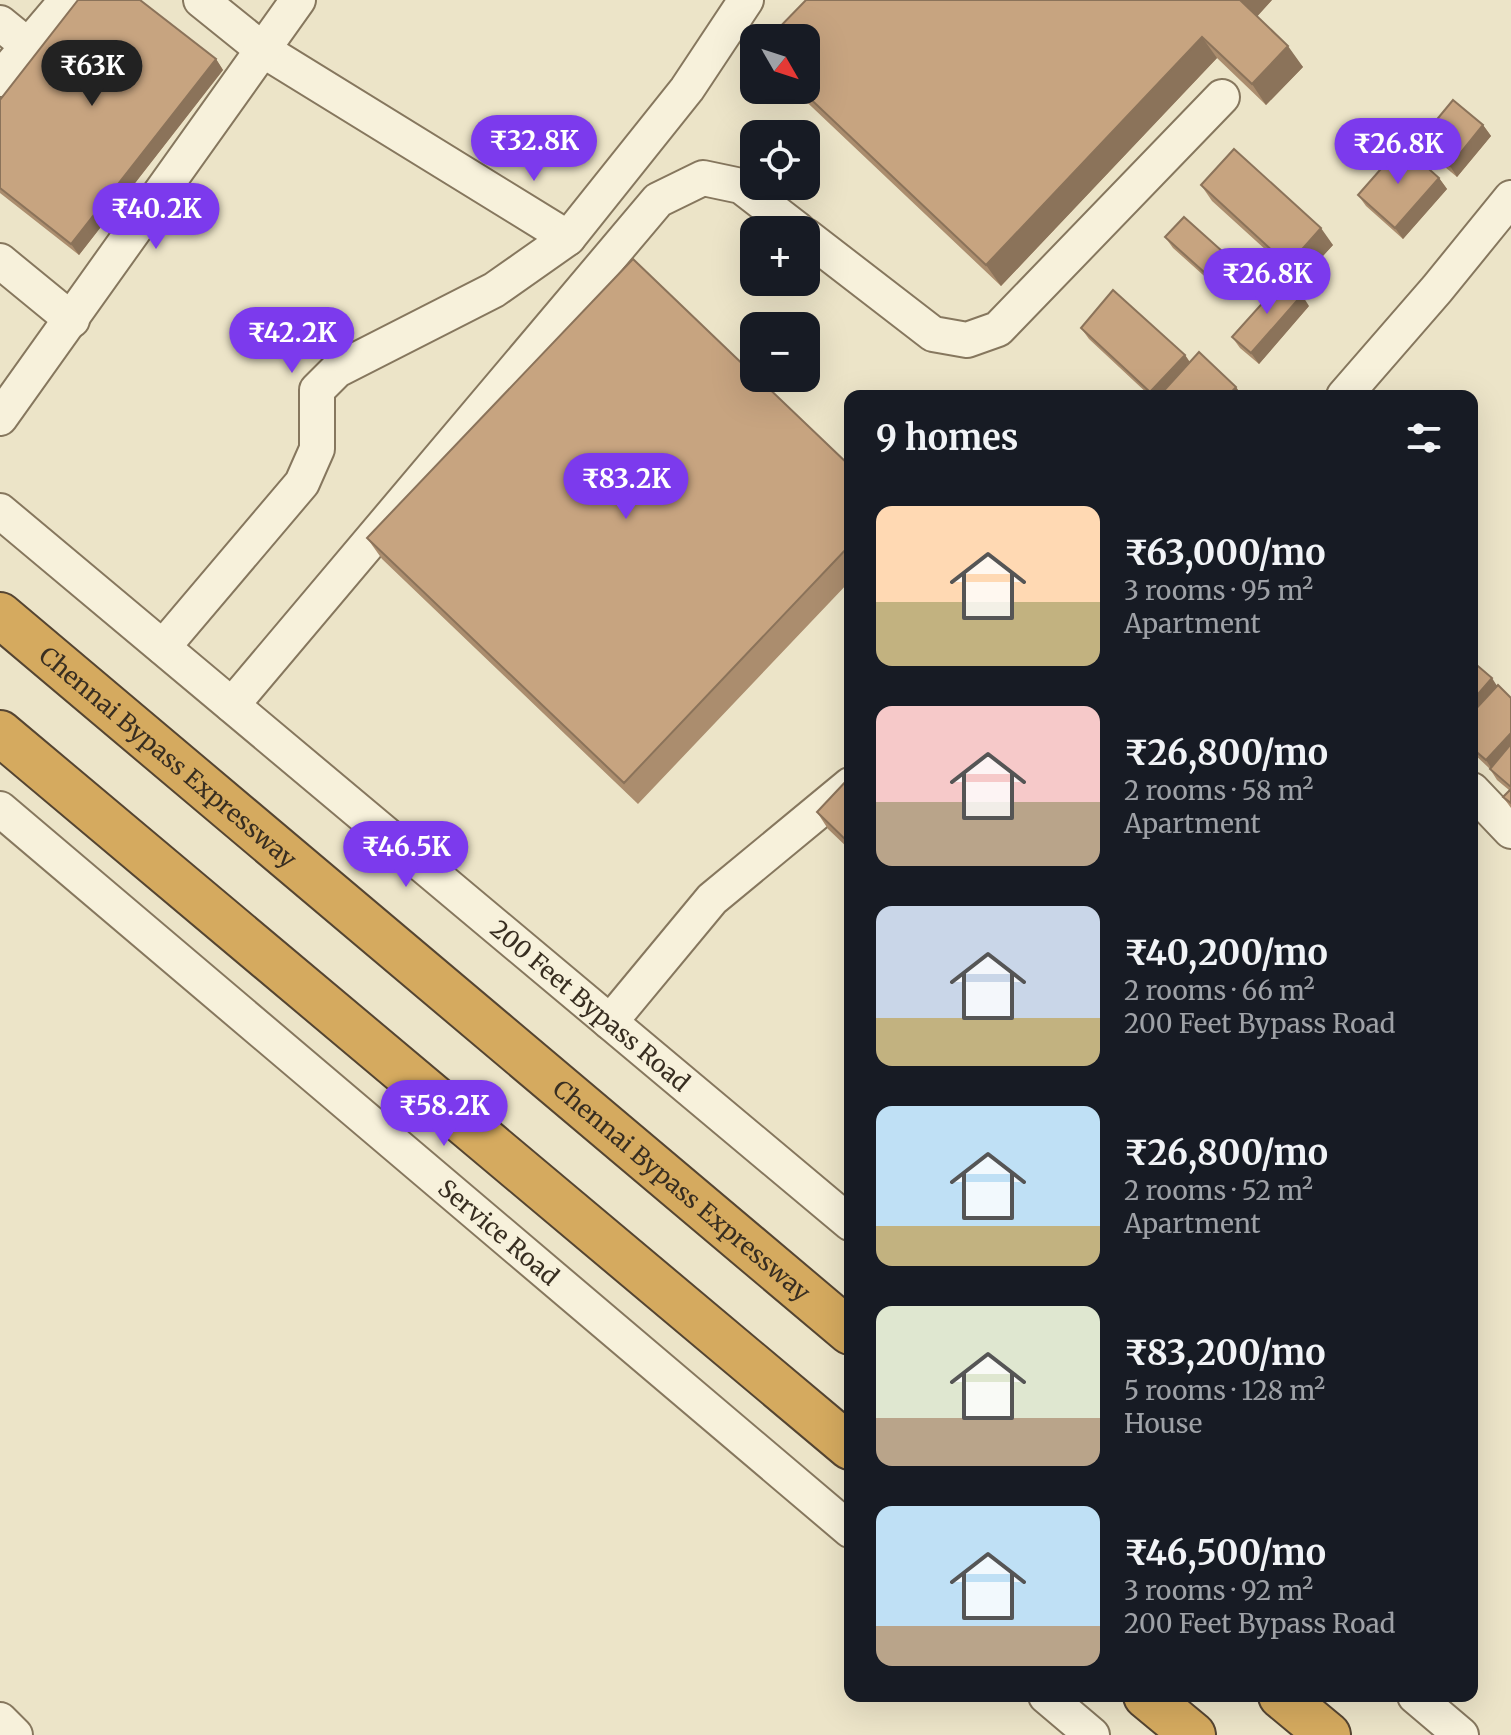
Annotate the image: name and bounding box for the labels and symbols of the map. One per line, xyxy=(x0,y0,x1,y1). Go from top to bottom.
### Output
north arrow xyxy=(740,24,820,104)
pin: ₹63K xyxy=(45,40,139,108)
pin: ₹32.8K xyxy=(469,115,599,183)
pin: ₹26.8K xyxy=(1333,118,1463,186)
pin: ₹40.2K xyxy=(91,183,221,251)
pin: ₹26.8K xyxy=(1202,248,1332,316)
pin: ₹42.2K xyxy=(227,307,357,375)
pin: ₹83.2K xyxy=(561,453,691,521)
street label: Chennai Bypass Expressway xyxy=(33,639,303,874)
pin: ₹46.5K xyxy=(341,821,471,889)
street label: 200 Feet Bypass Road xyxy=(484,913,696,1098)
street label: Chennai Bypass Expressway xyxy=(547,1073,817,1308)
pin: ₹58.2K xyxy=(379,1080,509,1148)
street label: Service Road xyxy=(432,1172,565,1292)

